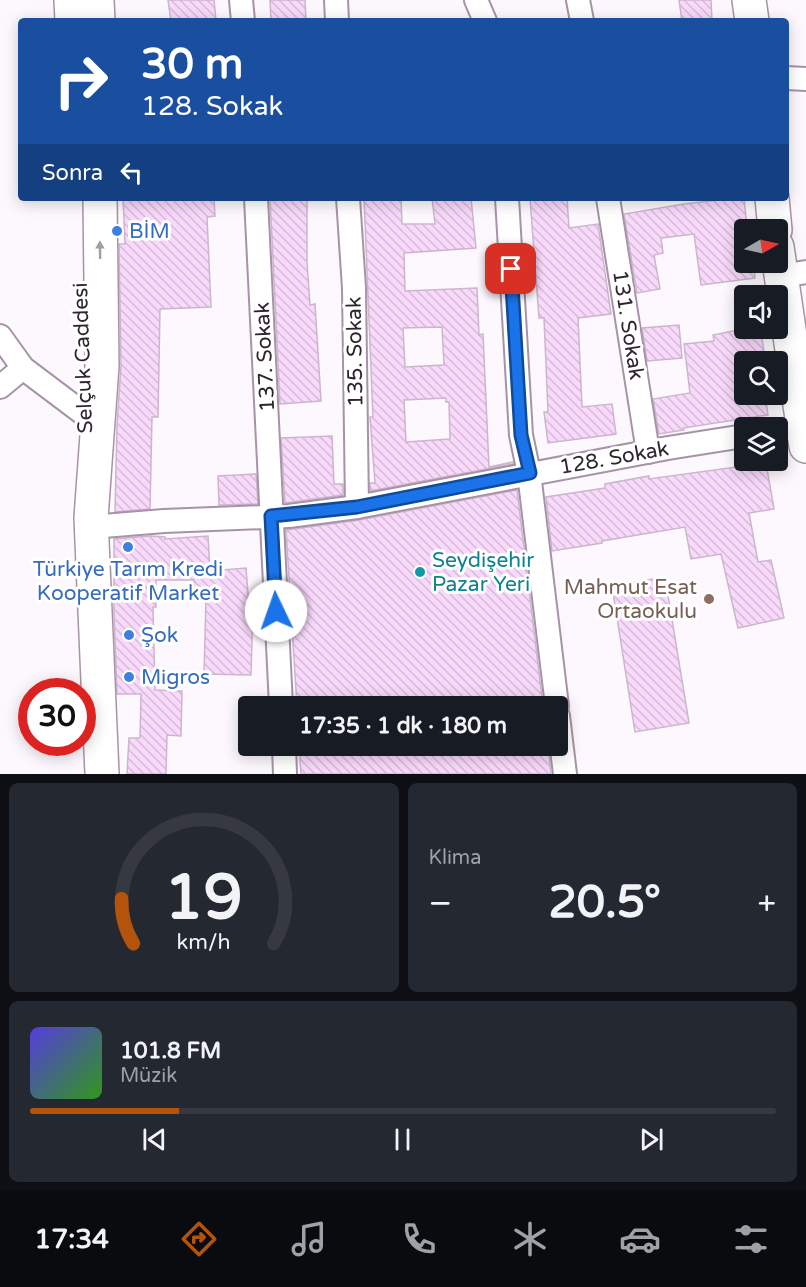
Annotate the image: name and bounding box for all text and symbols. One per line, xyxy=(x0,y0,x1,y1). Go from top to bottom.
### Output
text: 30 m xyxy=(141,39,243,90)
icon: right xyxy=(42,42,120,120)
text: 128. Sokak xyxy=(141,90,283,123)
icon: left xyxy=(115,156,148,189)
text: Sonra xyxy=(42,160,103,186)
place label: BİM xyxy=(129,219,170,244)
north arrow xyxy=(734,219,788,273)
map controls xyxy=(734,219,788,471)
marker: BİM xyxy=(110,224,124,238)
one-way arrow xyxy=(95,240,105,259)
pin xyxy=(485,243,536,294)
icon: arrive xyxy=(494,252,527,285)
street label: 131. Sokak xyxy=(607,268,649,382)
street label: Selçuk Caddesi xyxy=(68,282,98,434)
button: sound xyxy=(734,285,788,339)
street label: 135. Sokak xyxy=(342,297,368,407)
street label: 137. Sokak xyxy=(250,302,280,412)
button: search xyxy=(734,351,788,405)
button: layers xyxy=(734,417,788,471)
street label: 128. Sokak xyxy=(557,436,671,480)
marker: Türkiye Tarım Kredi Kooperatif Market xyxy=(121,540,135,554)
place label: Seydişehir Pazar Yeri xyxy=(432,548,534,597)
place label: Türkiye Tarım Kredi Kooperatif Market xyxy=(33,557,223,606)
marker: Seydişehir Pazar Yeri xyxy=(413,565,427,579)
place label: Mahmut Esat Ortaokulu xyxy=(564,575,697,624)
position arrow xyxy=(244,579,308,643)
marker: Mahmut Esat Ortaokulu xyxy=(702,592,716,606)
place label: Şok xyxy=(141,623,178,648)
marker: Şok xyxy=(122,628,136,642)
place label: Migros xyxy=(141,665,210,690)
marker: Migros xyxy=(122,670,136,684)
speed limit sign: 30 xyxy=(18,678,96,756)
text: 17:35 · 1 dk · 180 m xyxy=(299,713,507,739)
text: Klima xyxy=(429,846,481,870)
text: 19 xyxy=(165,861,243,936)
text: 20.5° xyxy=(548,876,661,930)
text: − xyxy=(429,884,452,923)
text: + xyxy=(757,884,776,923)
text: km/h xyxy=(177,930,231,956)
text: 101.8 FM xyxy=(120,1038,221,1064)
text: Müzik xyxy=(120,1064,177,1088)
icon: previous xyxy=(138,1123,171,1156)
icon: pause xyxy=(386,1123,419,1156)
icon: next xyxy=(635,1123,668,1156)
icon: directions xyxy=(178,1218,220,1260)
icon: music xyxy=(288,1218,330,1260)
icon: phone xyxy=(398,1218,440,1260)
icon: climate xyxy=(509,1218,551,1260)
icon: car xyxy=(619,1218,661,1260)
icon: filters xyxy=(730,1218,772,1260)
text: 17:34 xyxy=(34,1223,109,1256)

